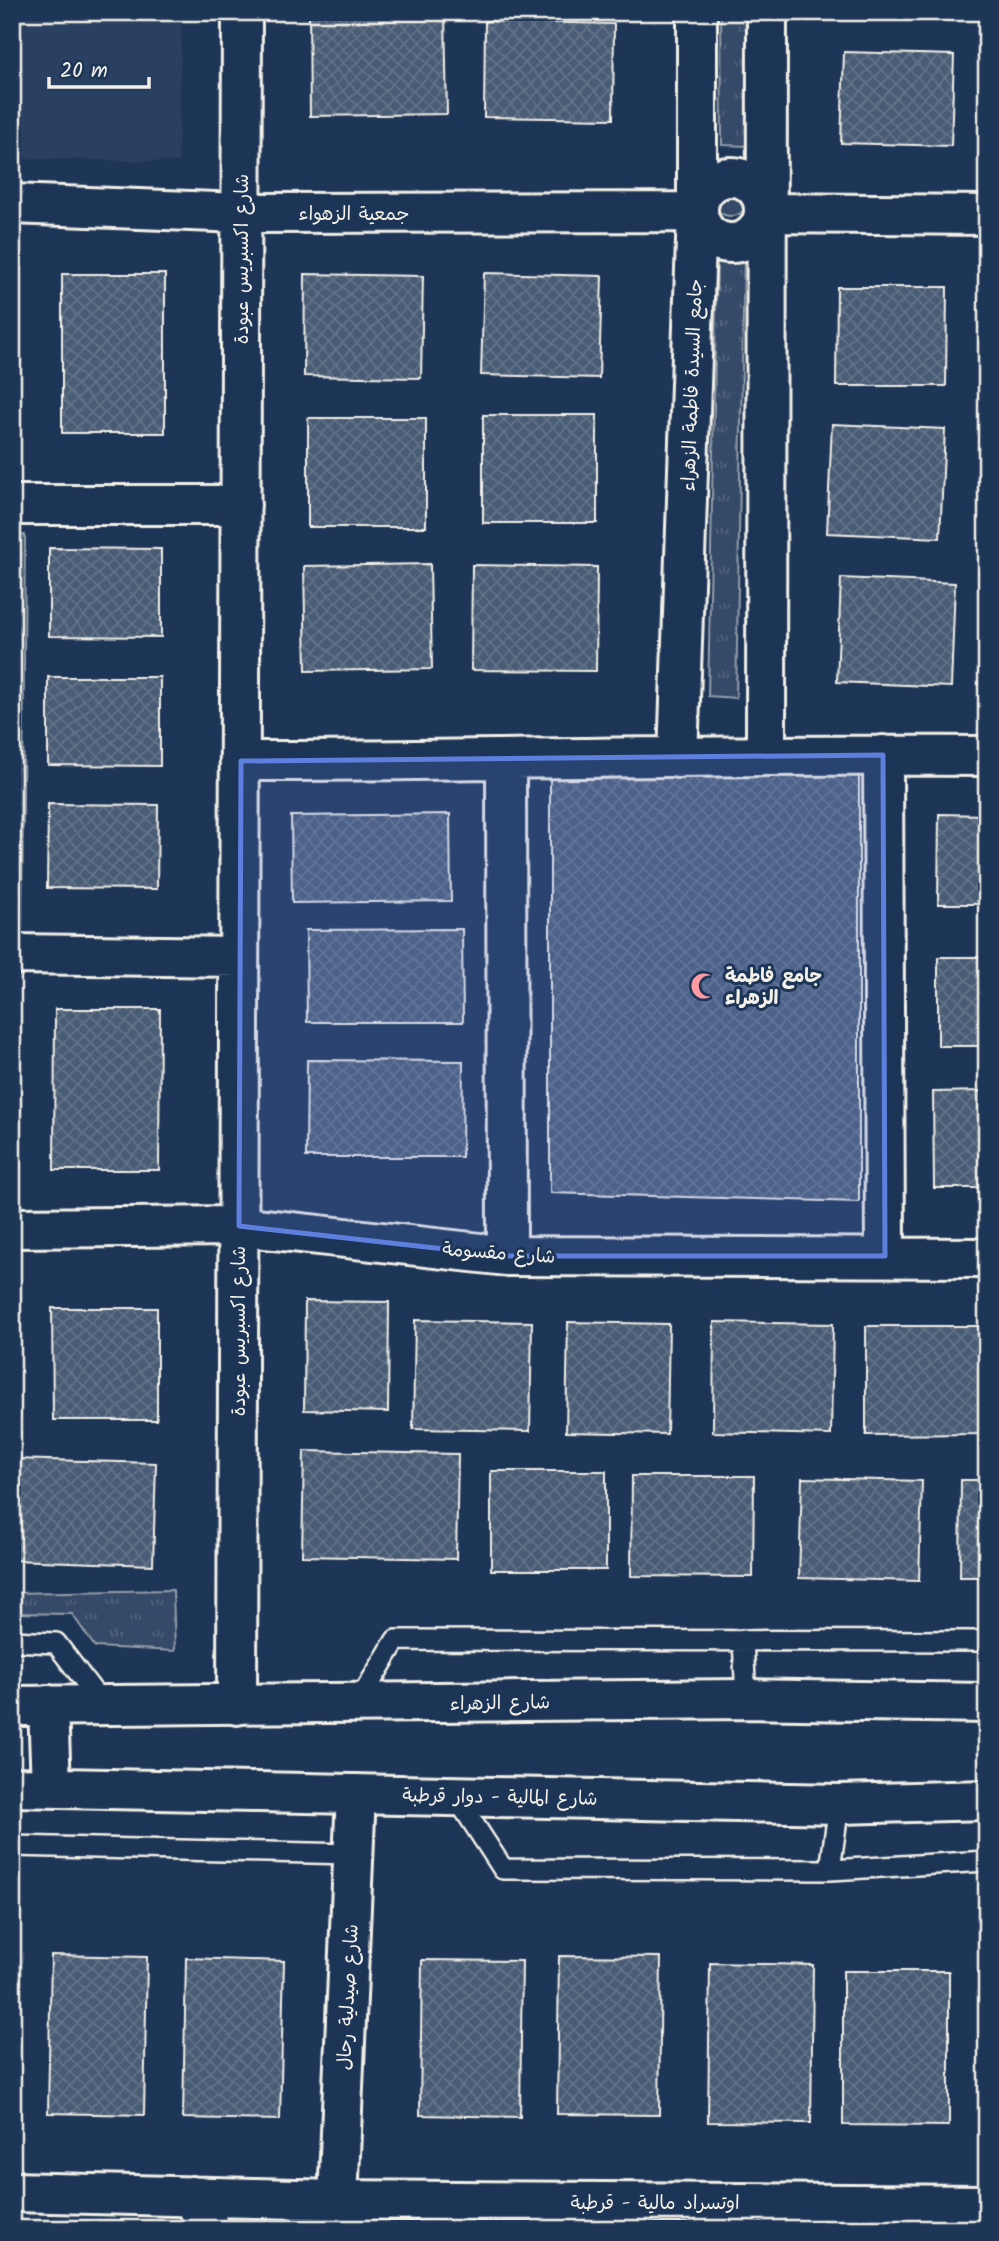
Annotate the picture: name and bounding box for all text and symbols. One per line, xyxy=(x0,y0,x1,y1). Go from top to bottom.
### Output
scale bar xyxy=(49,46,149,90)
text: 20 m xyxy=(60,55,108,88)
street label: شارع اكسبريس عبودة xyxy=(228,174,258,344)
street label: جمعية الزهواء xyxy=(299,200,410,230)
street label: جامع السيدة فاطمة الزهراء xyxy=(674,278,712,492)
place label: جامع فاطمة الزهراء xyxy=(725,962,822,1014)
mosque icon: جامع فاطمة الزهراء xyxy=(689,971,719,1001)
street label: شارع مقسومة xyxy=(441,1235,556,1273)
street label: شارع اكسبريس عبودة xyxy=(225,1246,255,1416)
street label: شارع الزهراء xyxy=(450,1688,550,1720)
street label: شارع المالية - دوار قرطبة xyxy=(402,1781,598,1815)
street label: شارع صيدلية رحال xyxy=(330,1923,368,2071)
street label: اوتسراد مالية - قرطبة xyxy=(570,2189,740,2219)

